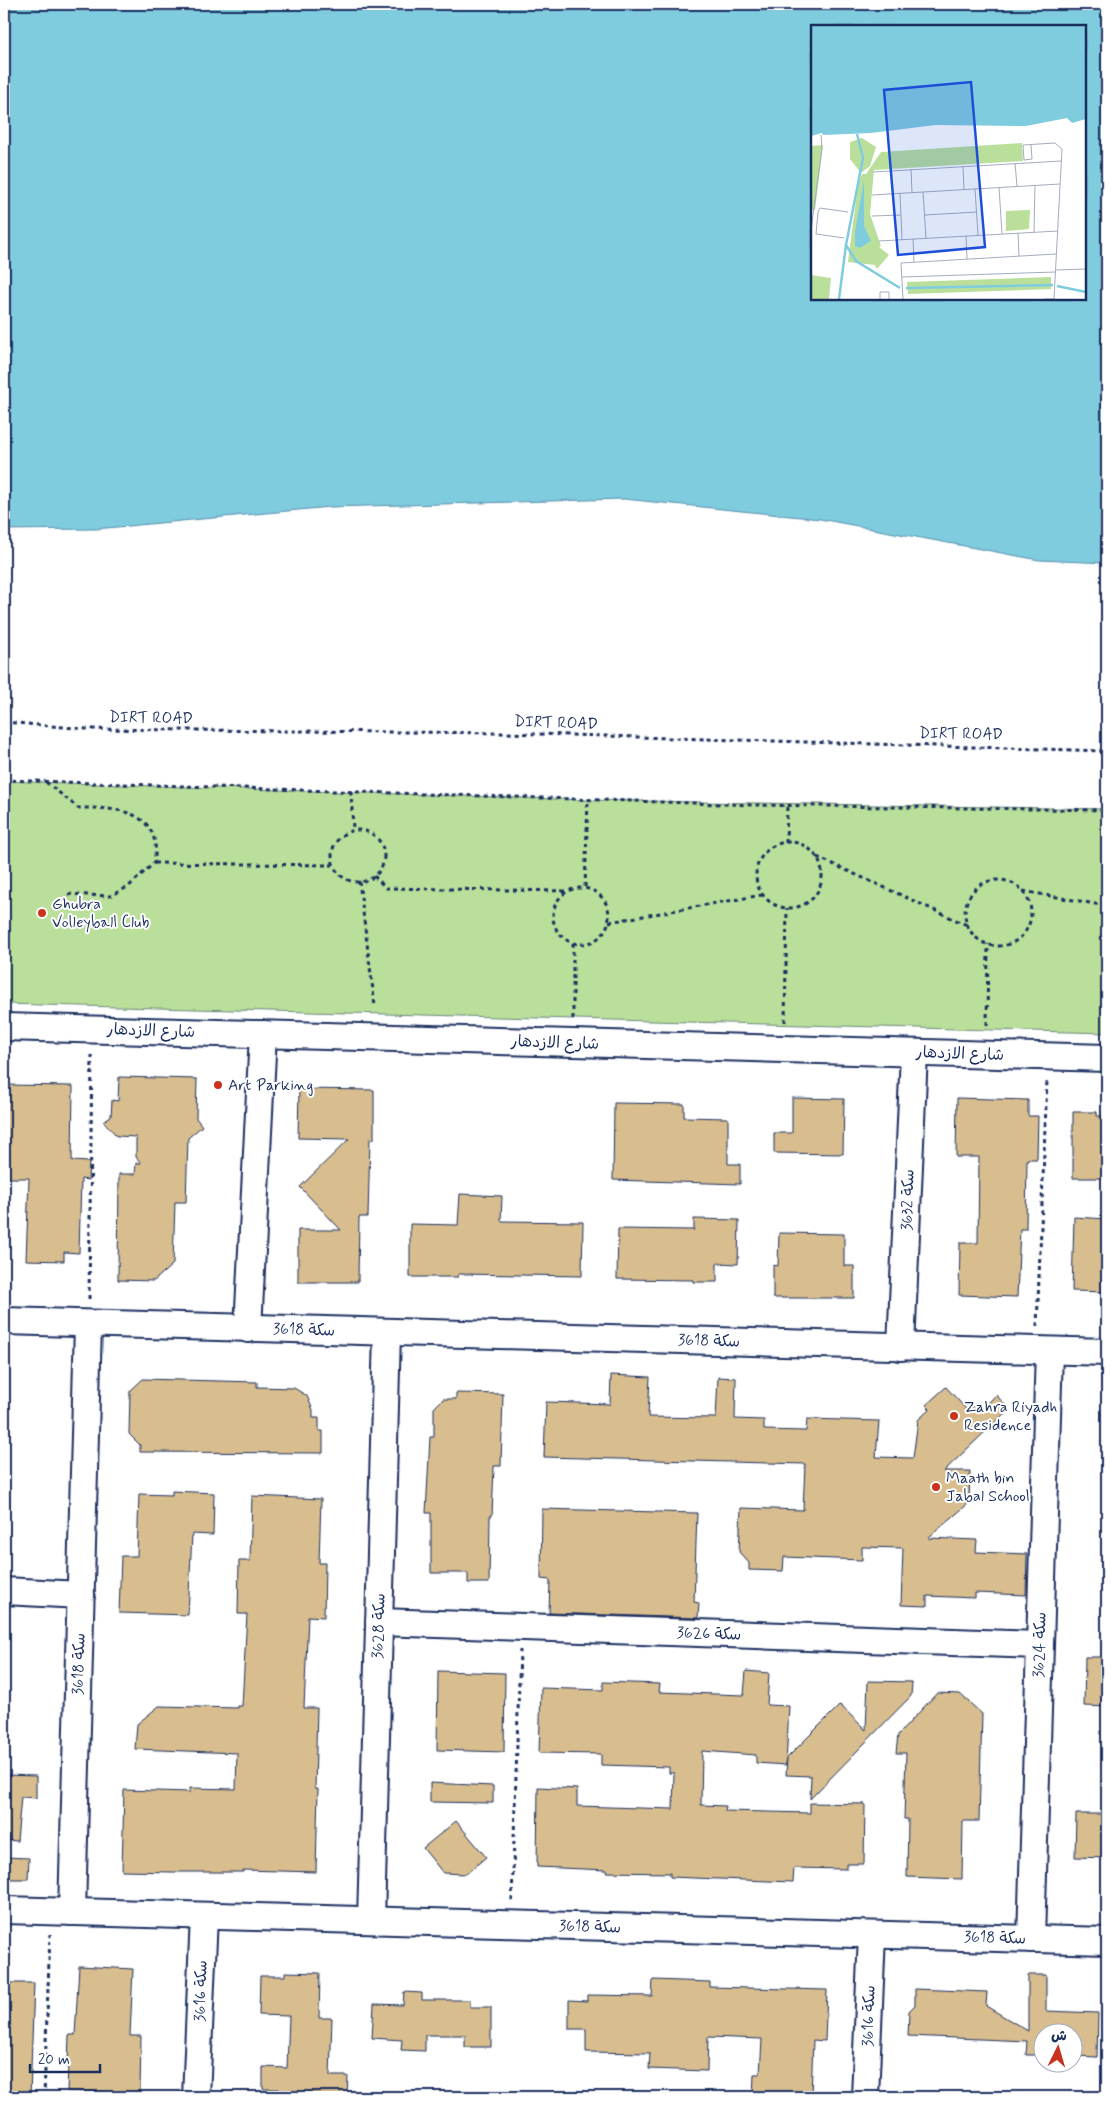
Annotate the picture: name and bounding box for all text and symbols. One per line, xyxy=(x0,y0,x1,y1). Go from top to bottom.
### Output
inset map xyxy=(811,25,1086,300)
street label: DIRT ROAD xyxy=(109,707,193,729)
street label: DIRT ROAD xyxy=(514,711,598,735)
street label: DIRT ROAD xyxy=(919,723,1003,745)
place label: Ghubra Volleyball Club xyxy=(52,894,150,933)
marker: Ghubra Volleyball Club xyxy=(36,907,48,919)
street label: شارع الازدهار xyxy=(106,1019,195,1043)
street label: شارع الازدهار xyxy=(510,1031,599,1055)
street label: شارع الازدهار xyxy=(915,1042,1004,1066)
place label: Art Parking xyxy=(228,1075,313,1096)
marker: Art Parking xyxy=(212,1079,224,1091)
street label: سكة 3632 xyxy=(896,1169,920,1231)
street label: سكة 3618 xyxy=(272,1318,336,1342)
street label: سكة 3618 xyxy=(677,1329,741,1353)
place label: Zahra Riyadh Residence xyxy=(964,1397,1058,1436)
marker: Zahra Riyadh Residence xyxy=(948,1410,960,1422)
place label: Maath bin Jabal School xyxy=(946,1468,1030,1507)
marker: Maath bin Jabal School xyxy=(930,1481,942,1493)
street label: سكة 3628 xyxy=(367,1593,391,1659)
street label: سكة 3624 xyxy=(1028,1612,1052,1678)
street label: سكة 3626 xyxy=(676,1622,742,1646)
street label: سكة 3618 xyxy=(67,1632,91,1696)
street label: سكة 3618 xyxy=(558,1915,622,1939)
street label: سكة 3618 xyxy=(963,1926,1027,1950)
street label: سكة 3616 xyxy=(189,1960,213,2022)
street label: سكة 3616 xyxy=(857,1985,881,2047)
north arrow xyxy=(1034,2024,1084,2074)
text: ش xyxy=(1051,2026,1068,2046)
scale bar xyxy=(30,2041,100,2073)
text: 20 m xyxy=(38,2050,70,2070)

